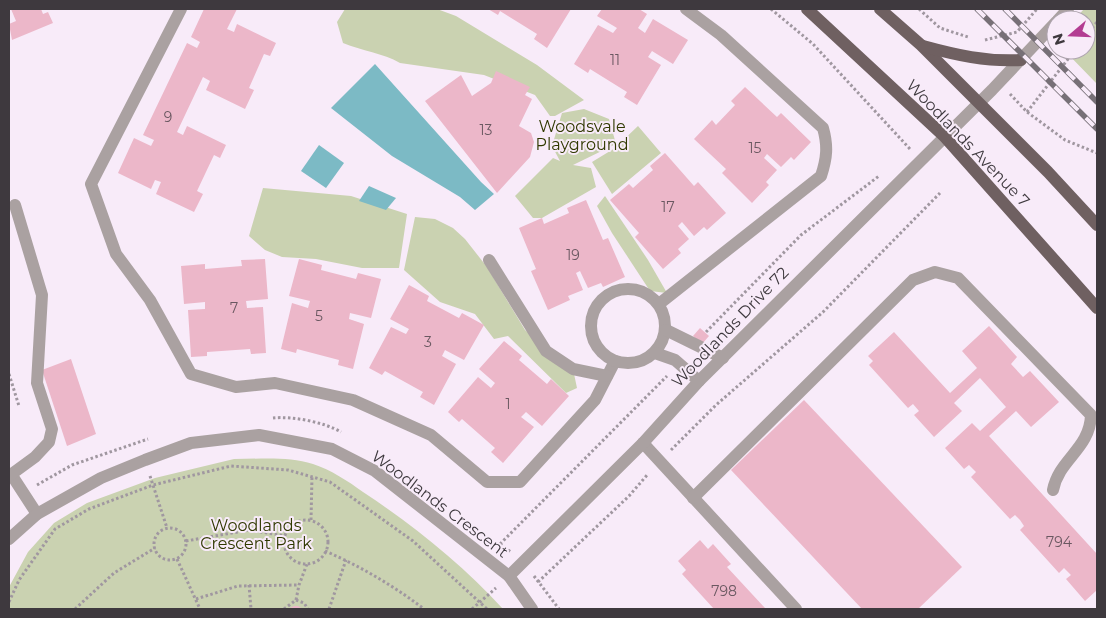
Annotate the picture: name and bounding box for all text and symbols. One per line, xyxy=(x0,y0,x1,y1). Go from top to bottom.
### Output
north arrow xyxy=(1046,10,1096,60)
text: N xyxy=(1048,31,1069,48)
house number: 11 xyxy=(610,51,620,69)
street label: Woodlands Avenue 7 xyxy=(902,76,1034,210)
house number: 9 xyxy=(164,108,172,126)
park label: Woodsvale Playground xyxy=(536,117,628,154)
house number: 13 xyxy=(480,121,493,139)
house number: 15 xyxy=(749,139,762,157)
house number: 17 xyxy=(661,198,675,216)
house number: 19 xyxy=(566,246,580,264)
street label: Woodlands Drive 72 xyxy=(668,263,792,391)
house number: 7 xyxy=(230,299,238,317)
house number: 5 xyxy=(315,307,323,325)
house number: 3 xyxy=(424,333,432,351)
house number: 1 xyxy=(505,395,511,413)
street label: Woodlands Crescent xyxy=(368,446,512,562)
park label: Woodlands Crescent Park xyxy=(200,516,312,553)
house number: 794 xyxy=(1046,533,1073,551)
house number: 798 xyxy=(711,582,737,600)

